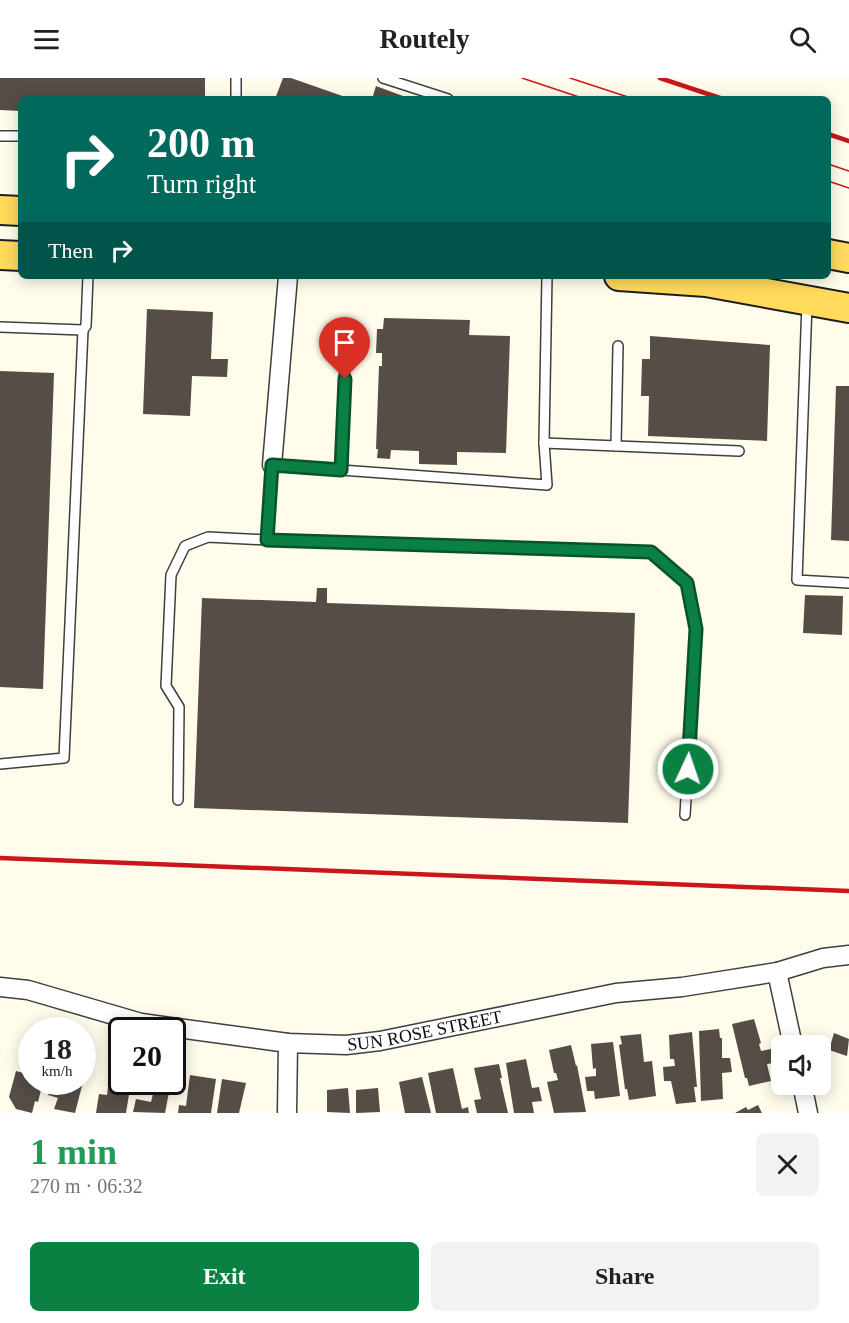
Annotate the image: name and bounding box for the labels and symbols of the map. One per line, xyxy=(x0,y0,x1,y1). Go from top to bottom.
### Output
pin xyxy=(319,317,370,379)
position arrow xyxy=(656,737,720,801)
street label: SUN ROSE STREET xyxy=(346,1006,504,1055)
speed limit sign: 20 xyxy=(108,1017,186,1095)

